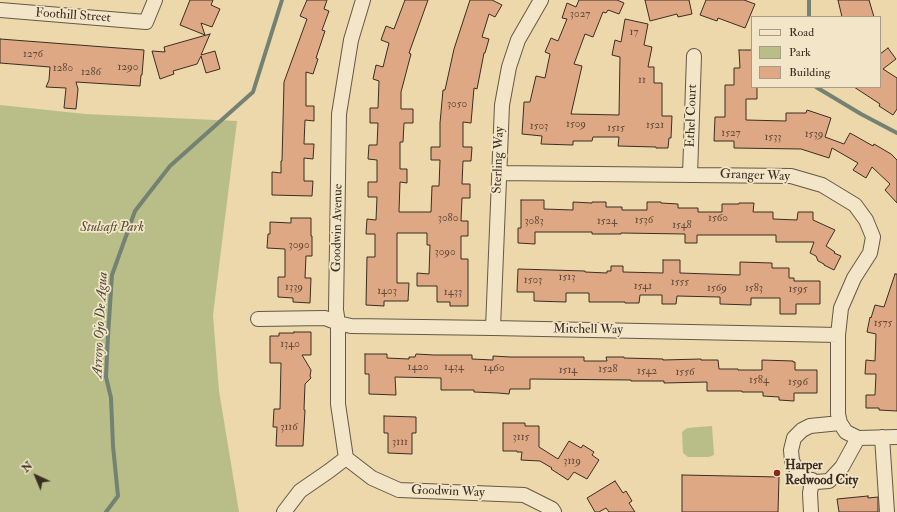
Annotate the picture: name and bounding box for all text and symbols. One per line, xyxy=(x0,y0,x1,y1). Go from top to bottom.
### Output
street label: Foothill Street xyxy=(35,6,111,26)
house number: 3027 xyxy=(570,8,590,22)
legend xyxy=(751,16,881,88)
text: Road xyxy=(789,25,814,40)
house number: 17 xyxy=(630,26,638,40)
text: Park xyxy=(789,45,811,60)
house number: 1276 xyxy=(23,48,43,62)
house number: 1290 xyxy=(118,61,138,75)
house number: 1280 xyxy=(53,62,73,76)
text: Building xyxy=(789,65,830,80)
house number: 1286 xyxy=(81,66,101,80)
house number: 11 xyxy=(638,74,646,88)
street label: Ethel Court xyxy=(683,84,701,148)
house number: 3050 xyxy=(447,98,467,112)
house number: 1509 xyxy=(566,118,586,132)
house number: 1521 xyxy=(646,119,664,133)
house number: 1503 xyxy=(530,120,548,134)
house number: 1515 xyxy=(607,122,625,136)
street label: Sterling Way xyxy=(490,126,508,194)
house number: 1527 xyxy=(721,127,741,141)
house number: 1539 xyxy=(805,128,823,142)
house number: 1533 xyxy=(764,131,782,145)
street label: Granger Way xyxy=(720,167,790,185)
street label: Goodwin Avenue xyxy=(329,184,347,272)
house number: 3080 xyxy=(438,212,458,226)
house number: 1560 xyxy=(708,212,728,226)
house number: 1536 xyxy=(635,214,653,228)
house number: 3083 xyxy=(524,215,544,229)
house number: 1524 xyxy=(597,215,617,229)
house number: 1548 xyxy=(672,219,692,233)
park label: Stulsaft Park xyxy=(80,220,144,236)
house number: 3090 xyxy=(288,239,310,253)
house number: 3090 xyxy=(434,246,456,260)
water label: Arroyo Ojo De Agua xyxy=(90,271,112,379)
house number: 1513 xyxy=(559,271,575,285)
house number: 1503 xyxy=(524,274,542,288)
house number: 1555 xyxy=(671,276,689,290)
house number: 1541 xyxy=(634,280,652,294)
house number: 1339 xyxy=(285,281,303,295)
house number: 1569 xyxy=(707,282,727,296)
house number: 1583 xyxy=(745,282,763,296)
house number: 1595 xyxy=(788,283,808,297)
house number: 1403 xyxy=(377,285,397,299)
house number: 1433 xyxy=(444,286,462,300)
house number: 1575 xyxy=(874,317,892,331)
street label: Mitchell Way xyxy=(553,322,623,338)
house number: 1340 xyxy=(280,338,300,352)
house number: 1420 xyxy=(407,361,429,375)
house number: 1434 xyxy=(444,361,464,375)
house number: 1460 xyxy=(483,362,505,376)
house number: 1528 xyxy=(598,363,618,377)
house number: 1514 xyxy=(559,364,577,378)
house number: 1542 xyxy=(637,365,657,379)
house number: 1556 xyxy=(675,366,695,380)
house number: 1584 xyxy=(749,374,769,388)
house number: 1596 xyxy=(788,376,808,390)
house number: 3116 xyxy=(280,421,298,435)
house number: 3115 xyxy=(513,431,529,445)
house number: 3111 xyxy=(392,436,408,450)
house number: 3119 xyxy=(563,455,581,469)
north arrow xyxy=(16,456,56,496)
place label: Harper Redwood City xyxy=(785,458,858,489)
text: N xyxy=(19,459,35,475)
marker: Harper Redwood City xyxy=(772,468,782,478)
street label: Goodwin Way xyxy=(411,483,485,501)

